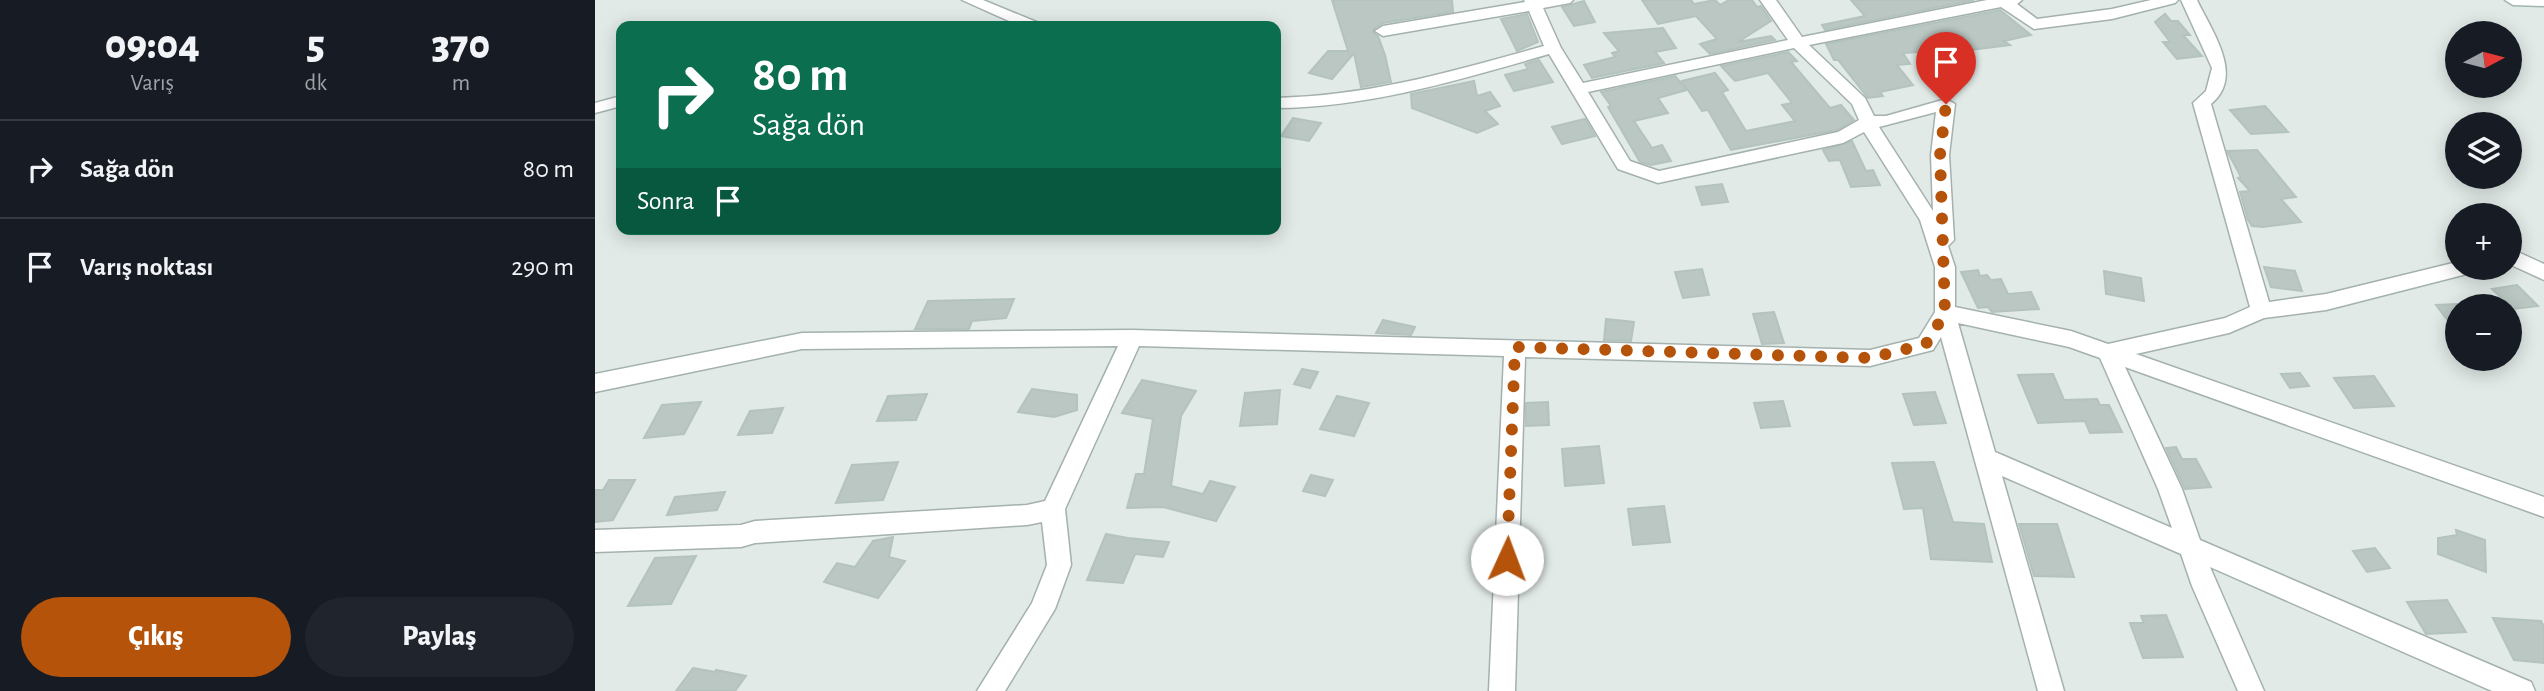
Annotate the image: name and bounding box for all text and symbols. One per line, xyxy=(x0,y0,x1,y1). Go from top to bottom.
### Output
north arrow xyxy=(2445,21,2522,98)
map controls xyxy=(2445,21,2522,371)
text: 09:04 xyxy=(105,24,200,66)
text: 5 xyxy=(307,24,325,66)
text: 370 xyxy=(432,24,490,66)
pin xyxy=(1916,32,1976,104)
icon: arrive xyxy=(1927,43,1965,81)
icon: right xyxy=(637,49,728,140)
text: 80 m xyxy=(752,51,849,100)
text: Varış xyxy=(130,72,174,95)
text: dk xyxy=(305,72,327,95)
text: m xyxy=(452,72,470,95)
text: Sağa dön xyxy=(752,109,865,141)
button: layers xyxy=(2445,112,2522,189)
icon: right xyxy=(21,150,59,188)
text: Sağa dön xyxy=(80,156,174,182)
text: 80 m xyxy=(523,156,574,182)
icon: arrive xyxy=(709,182,747,220)
text: Sonra xyxy=(637,188,695,214)
button: + xyxy=(2445,203,2522,280)
icon: arrive xyxy=(21,248,59,286)
text: Varış noktası xyxy=(80,254,213,280)
text: 290 m xyxy=(511,254,574,280)
button: − xyxy=(2445,294,2522,371)
position arrow xyxy=(1470,522,1544,596)
button: Çıkış xyxy=(21,597,291,677)
button: Paylaş xyxy=(305,597,574,677)

